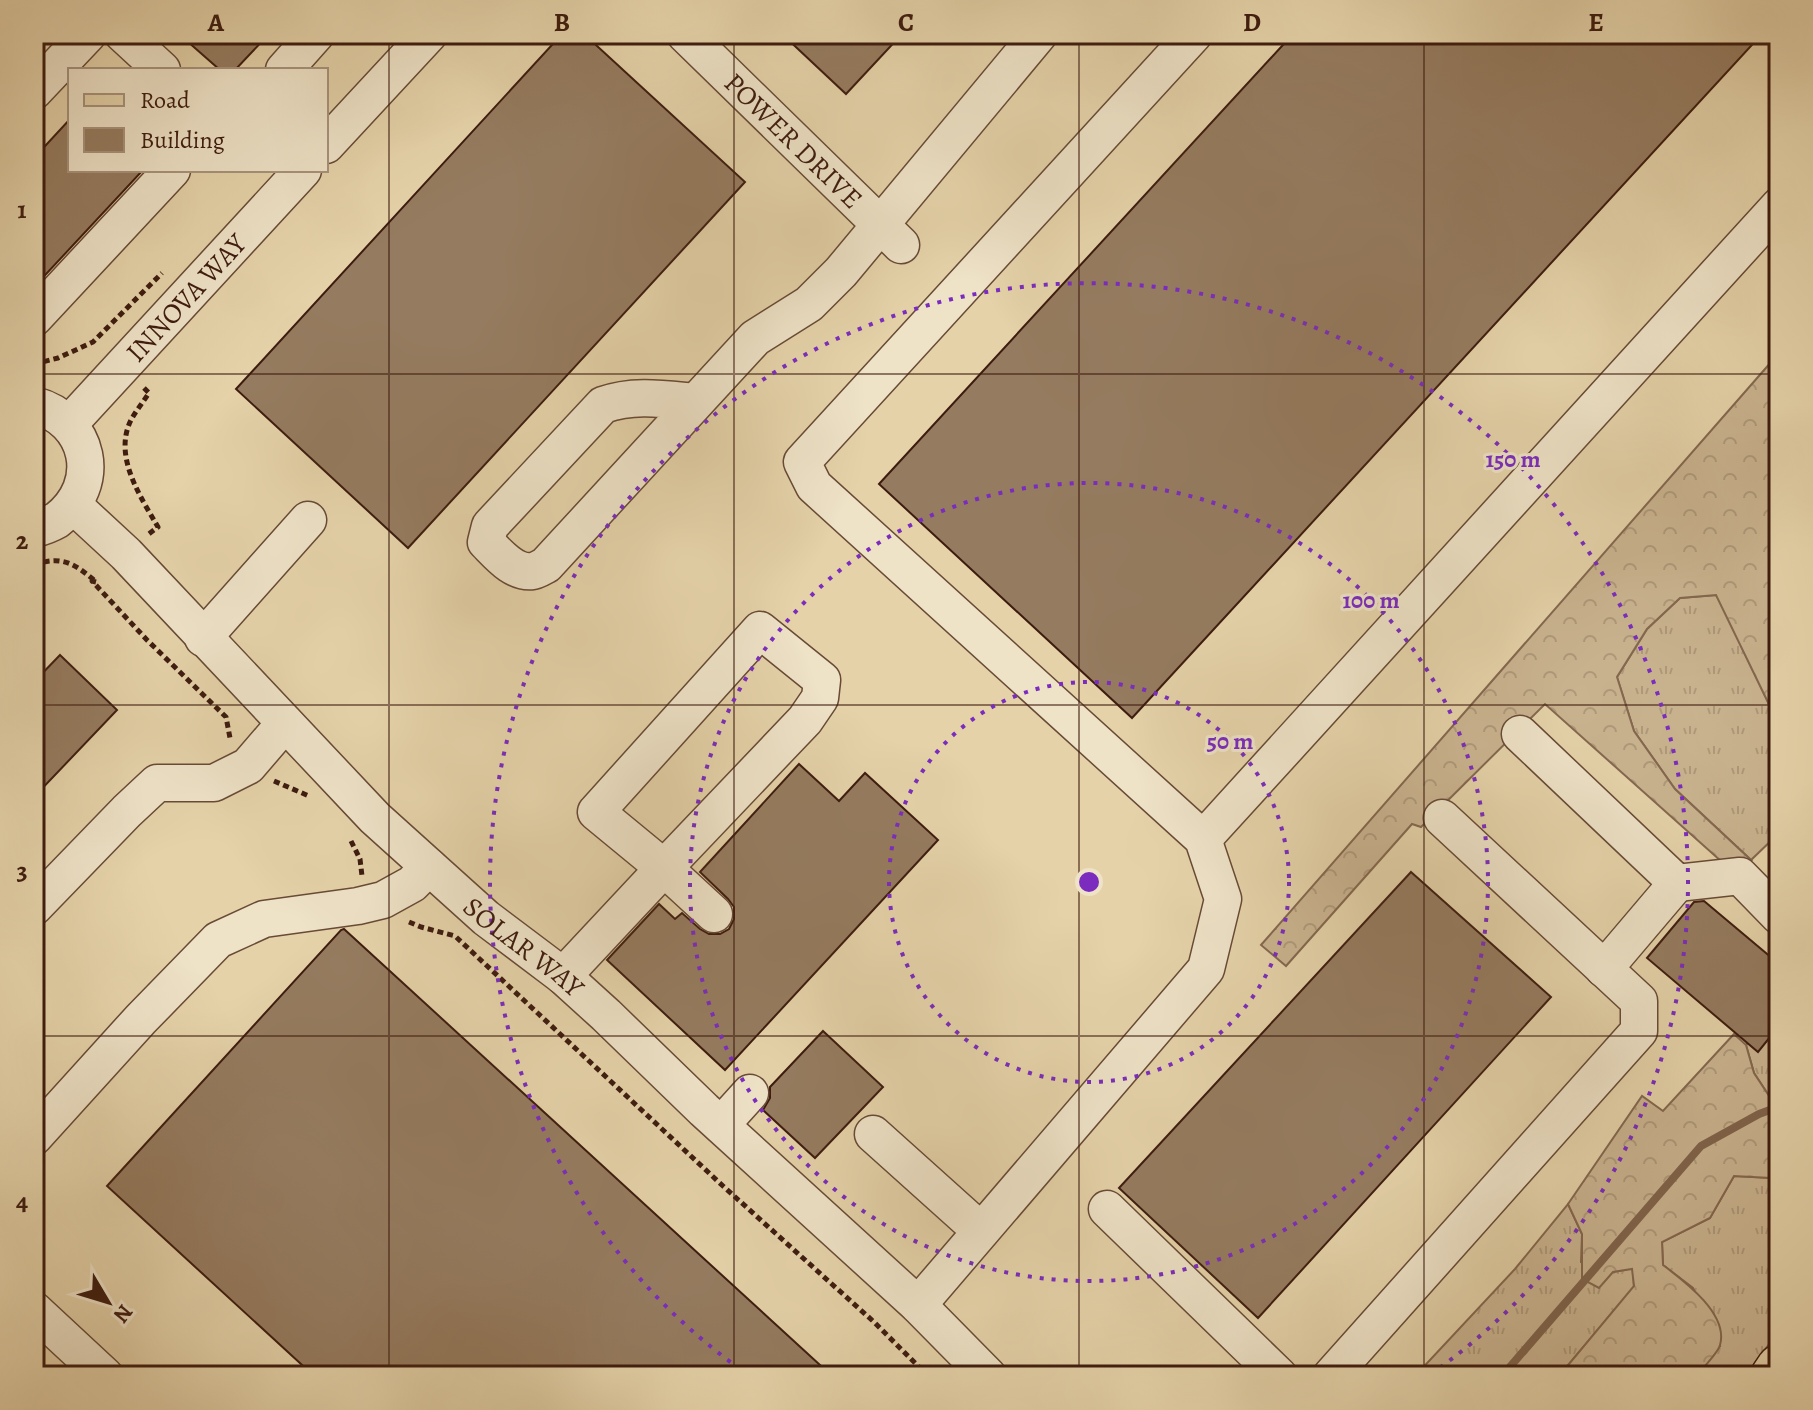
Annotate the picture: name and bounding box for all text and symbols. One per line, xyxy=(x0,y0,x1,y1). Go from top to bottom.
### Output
text: A xyxy=(207,5,225,40)
text: B xyxy=(554,5,570,40)
text: C xyxy=(898,5,914,40)
text: D xyxy=(1243,5,1261,40)
text: E xyxy=(1588,5,1604,40)
street label: POWER DRIVE xyxy=(715,64,871,217)
legend xyxy=(68,68,328,172)
text: Road xyxy=(140,84,190,116)
text: Building xyxy=(140,124,225,156)
text: 1 xyxy=(17,192,27,227)
street label: INNOVA WAY xyxy=(117,225,256,371)
text: 150 m xyxy=(1485,443,1541,475)
text: 2 xyxy=(16,523,29,558)
text: 100 m xyxy=(1342,584,1400,616)
text: 50 m xyxy=(1207,725,1253,757)
text: 3 xyxy=(16,853,28,888)
centre of rings xyxy=(1075,868,1103,896)
street label: SOLAR WAY xyxy=(455,888,593,1007)
text: 4 xyxy=(16,1184,28,1219)
north arrow xyxy=(68,1262,148,1342)
text: N xyxy=(106,1298,140,1329)

